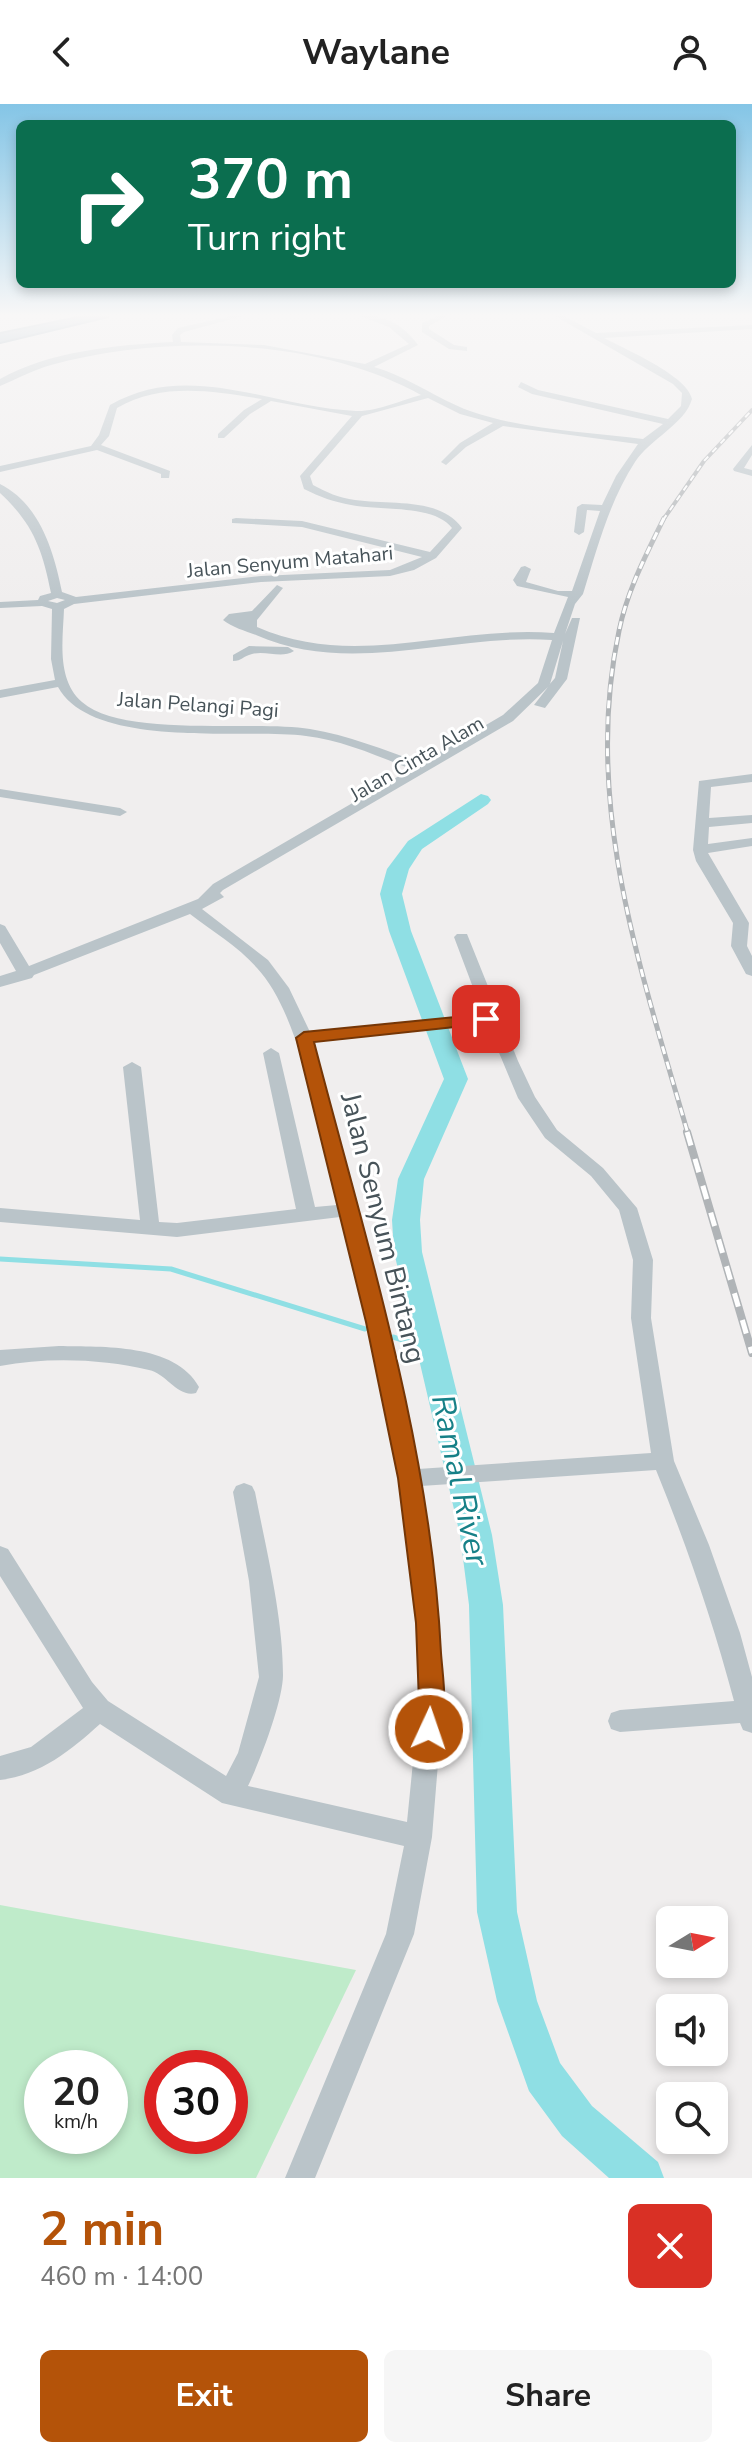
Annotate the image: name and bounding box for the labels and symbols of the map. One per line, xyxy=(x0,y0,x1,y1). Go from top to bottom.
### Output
street label: Jalan Senyum Matahari xyxy=(185,540,394,585)
street label: Jalan Pelangi Pagi xyxy=(116,686,279,724)
street label: Jalan Cinta Alam xyxy=(344,710,489,809)
pin xyxy=(452,985,520,1053)
street label: Jalan Senyum Bintang xyxy=(331,1088,435,1367)
water label: Ramal River xyxy=(421,1390,499,1571)
position arrow xyxy=(387,1687,471,1771)
north arrow xyxy=(656,1906,728,1978)
speed limit sign: 30 xyxy=(144,2050,248,2154)

